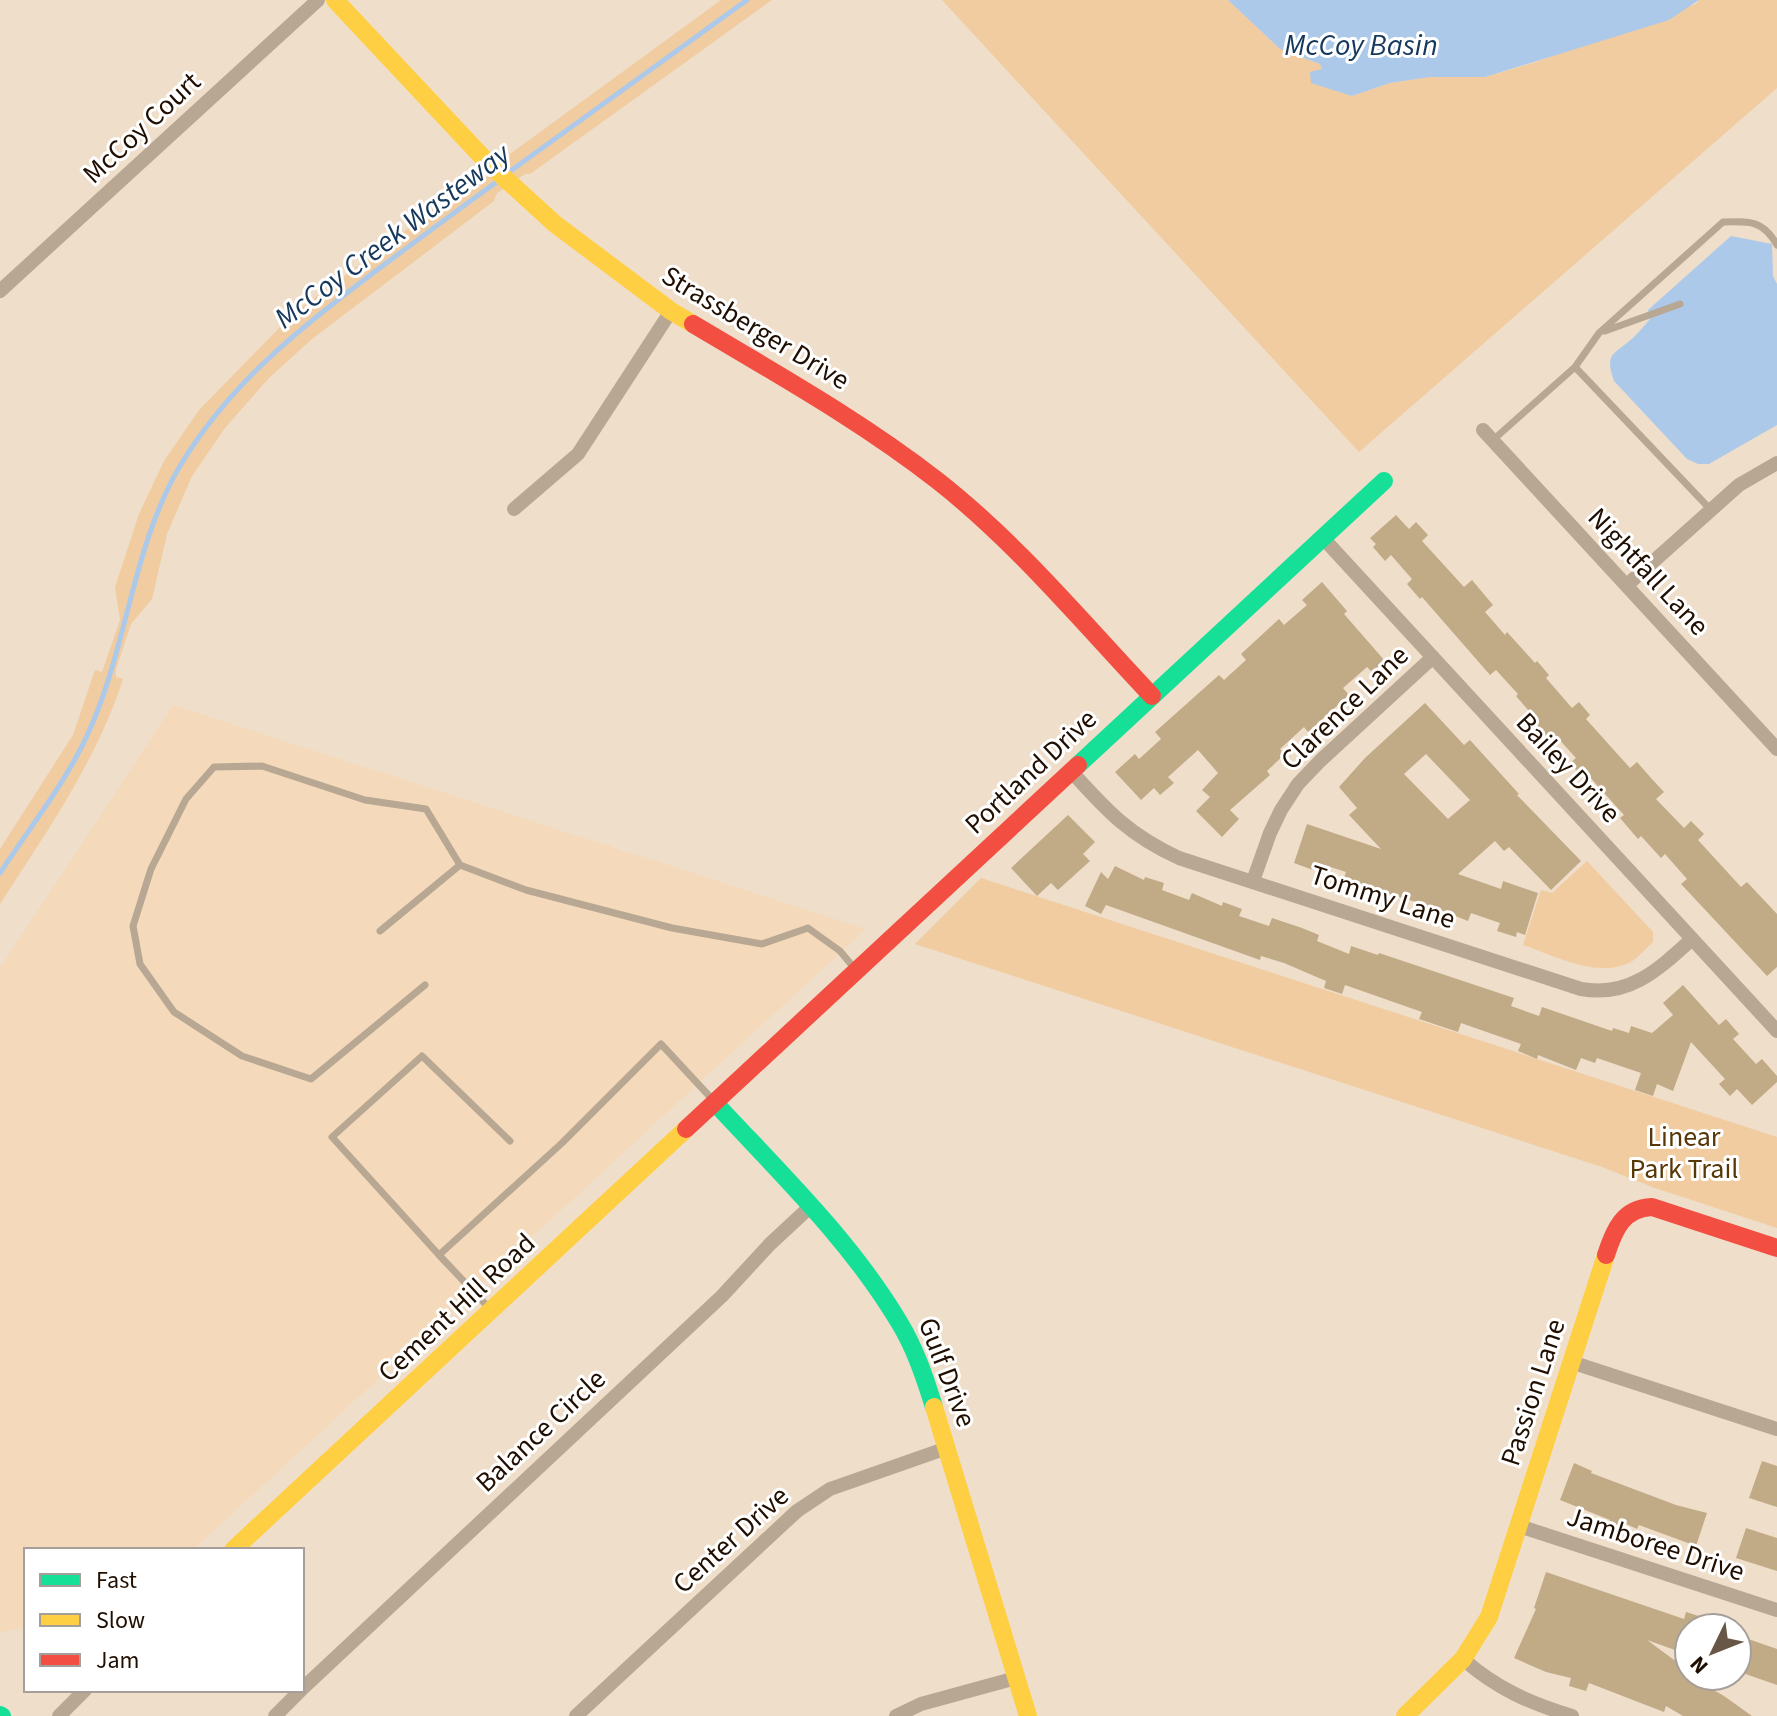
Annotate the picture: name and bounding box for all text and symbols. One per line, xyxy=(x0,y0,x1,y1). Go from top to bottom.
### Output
water label: McCoy Basin xyxy=(1284,24,1438,67)
street label: McCoy Court xyxy=(74,62,210,193)
water label: McCoy Creek Wasteway xyxy=(265,132,520,339)
street label: Strassberger Drive xyxy=(654,256,857,400)
street label: Nightfall Lane xyxy=(1578,499,1718,645)
street label: Clarence Lane xyxy=(1272,636,1418,779)
street label: Portland Drive xyxy=(956,700,1106,844)
street label: Bailey Drive xyxy=(1507,704,1630,832)
street label: Tommy Lane xyxy=(1305,855,1460,939)
park label: Linear Park Trail xyxy=(1630,1117,1738,1189)
street label: Cement Hill Road xyxy=(369,1224,544,1391)
street label: Gulf Drive xyxy=(908,1312,986,1433)
street label: Passion Lane xyxy=(1490,1314,1575,1471)
street label: Balance Circle xyxy=(467,1360,615,1502)
street label: Center Drive xyxy=(664,1477,798,1603)
street label: Jamboree Drive xyxy=(1562,1496,1750,1592)
legend xyxy=(24,1548,304,1692)
text: Fast xyxy=(96,1563,137,1598)
text: Slow xyxy=(96,1603,145,1638)
north arrow xyxy=(1673,1612,1753,1692)
text: Jam xyxy=(96,1643,140,1678)
text: N xyxy=(1682,1649,1716,1681)

